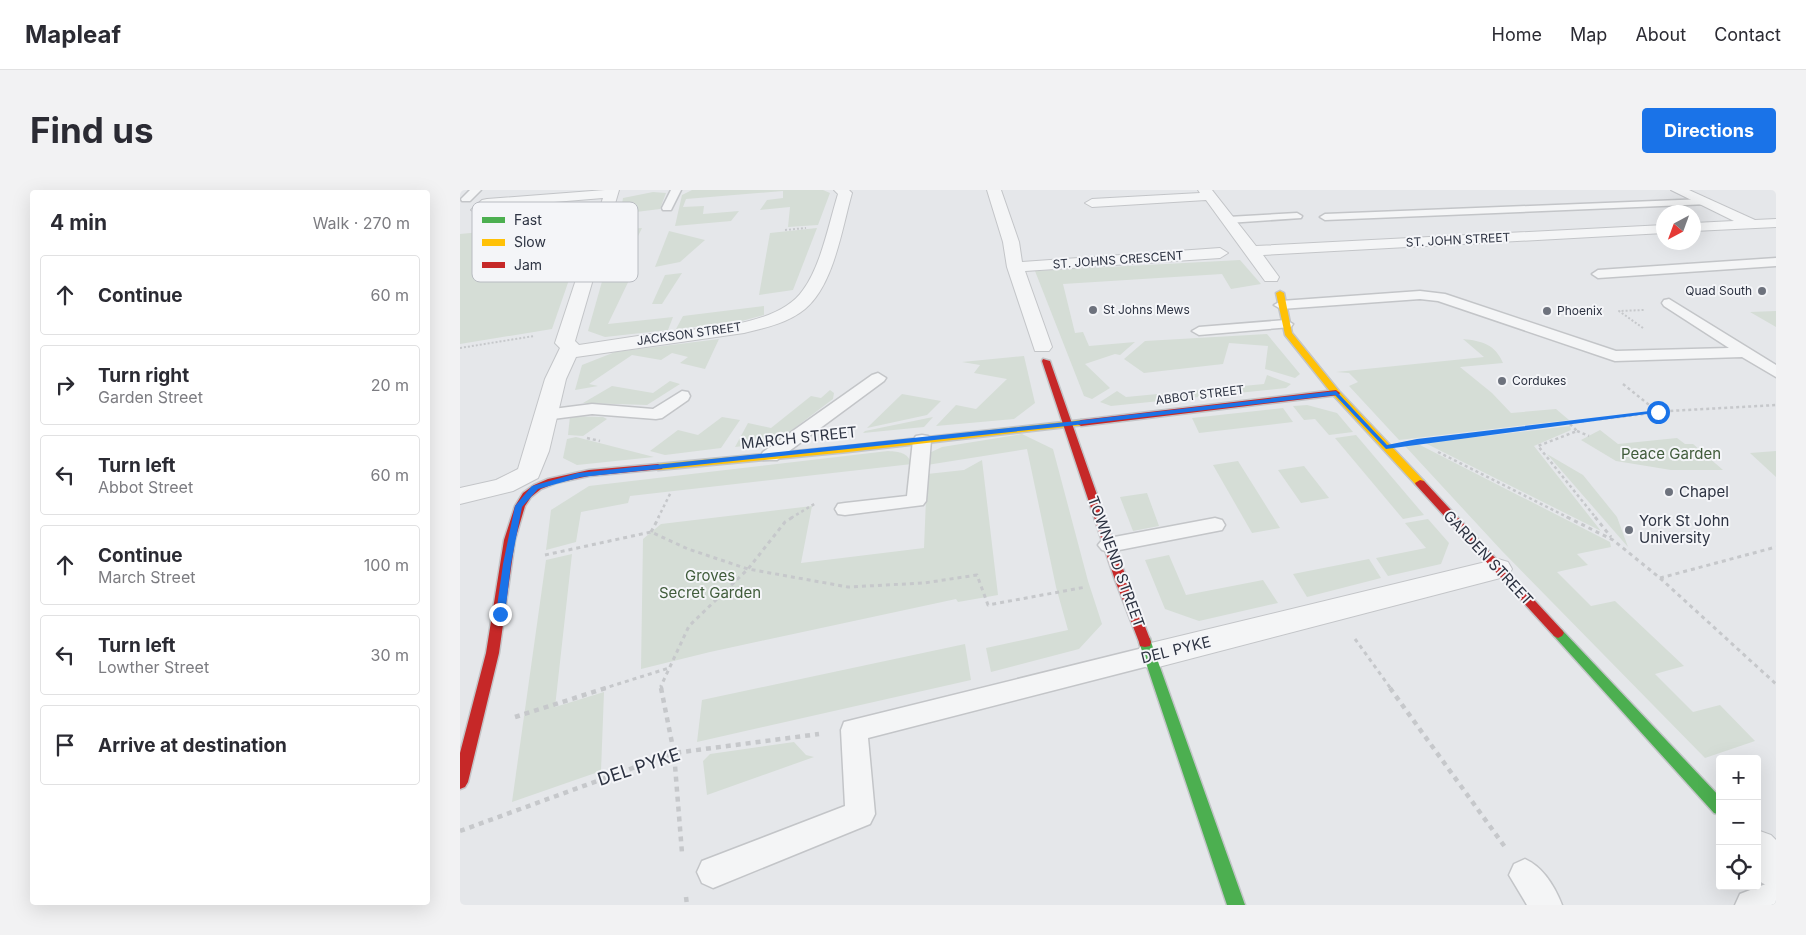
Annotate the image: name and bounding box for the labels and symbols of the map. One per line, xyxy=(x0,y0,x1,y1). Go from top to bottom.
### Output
legend xyxy=(472,202,638,282)
north arrow xyxy=(1656,205,1701,250)
text: Fast xyxy=(514,211,542,228)
street label: ST. JOHN STREET xyxy=(1405,229,1511,250)
text: Slow xyxy=(514,233,546,250)
street label: ST. JOHNS CRESCENT xyxy=(1052,247,1184,272)
text: Jam xyxy=(514,256,542,273)
place label: Quad South xyxy=(1685,283,1752,298)
marker: Quad South xyxy=(1756,285,1768,297)
place label: St Johns Mews xyxy=(1103,302,1190,317)
place label: Phoenix xyxy=(1557,303,1603,318)
marker: St Johns Mews xyxy=(1087,304,1099,316)
marker: Phoenix xyxy=(1541,305,1553,317)
street label: JACKSON STREET xyxy=(635,319,743,348)
place label: Cordukes xyxy=(1512,373,1566,388)
marker: Cordukes xyxy=(1496,375,1508,387)
street label: ABBOT STREET xyxy=(1155,382,1245,407)
route start xyxy=(1647,401,1670,424)
street label: MARCH STREET xyxy=(740,422,858,453)
park label: Peace Garden xyxy=(1621,444,1721,463)
place label: Chapel xyxy=(1679,482,1729,501)
marker: Chapel xyxy=(1663,486,1675,498)
street label: TOWNEND STREET xyxy=(1084,493,1149,630)
street label: GARDEN STREET xyxy=(1440,506,1537,609)
place label: York St John University xyxy=(1639,511,1729,547)
marker: York St John University xyxy=(1623,524,1635,536)
park label: Groves Secret Garden xyxy=(659,566,761,602)
route end xyxy=(489,603,512,626)
street label: DEL PYKE xyxy=(1139,632,1213,667)
street label: DEL PYKE xyxy=(595,743,683,790)

